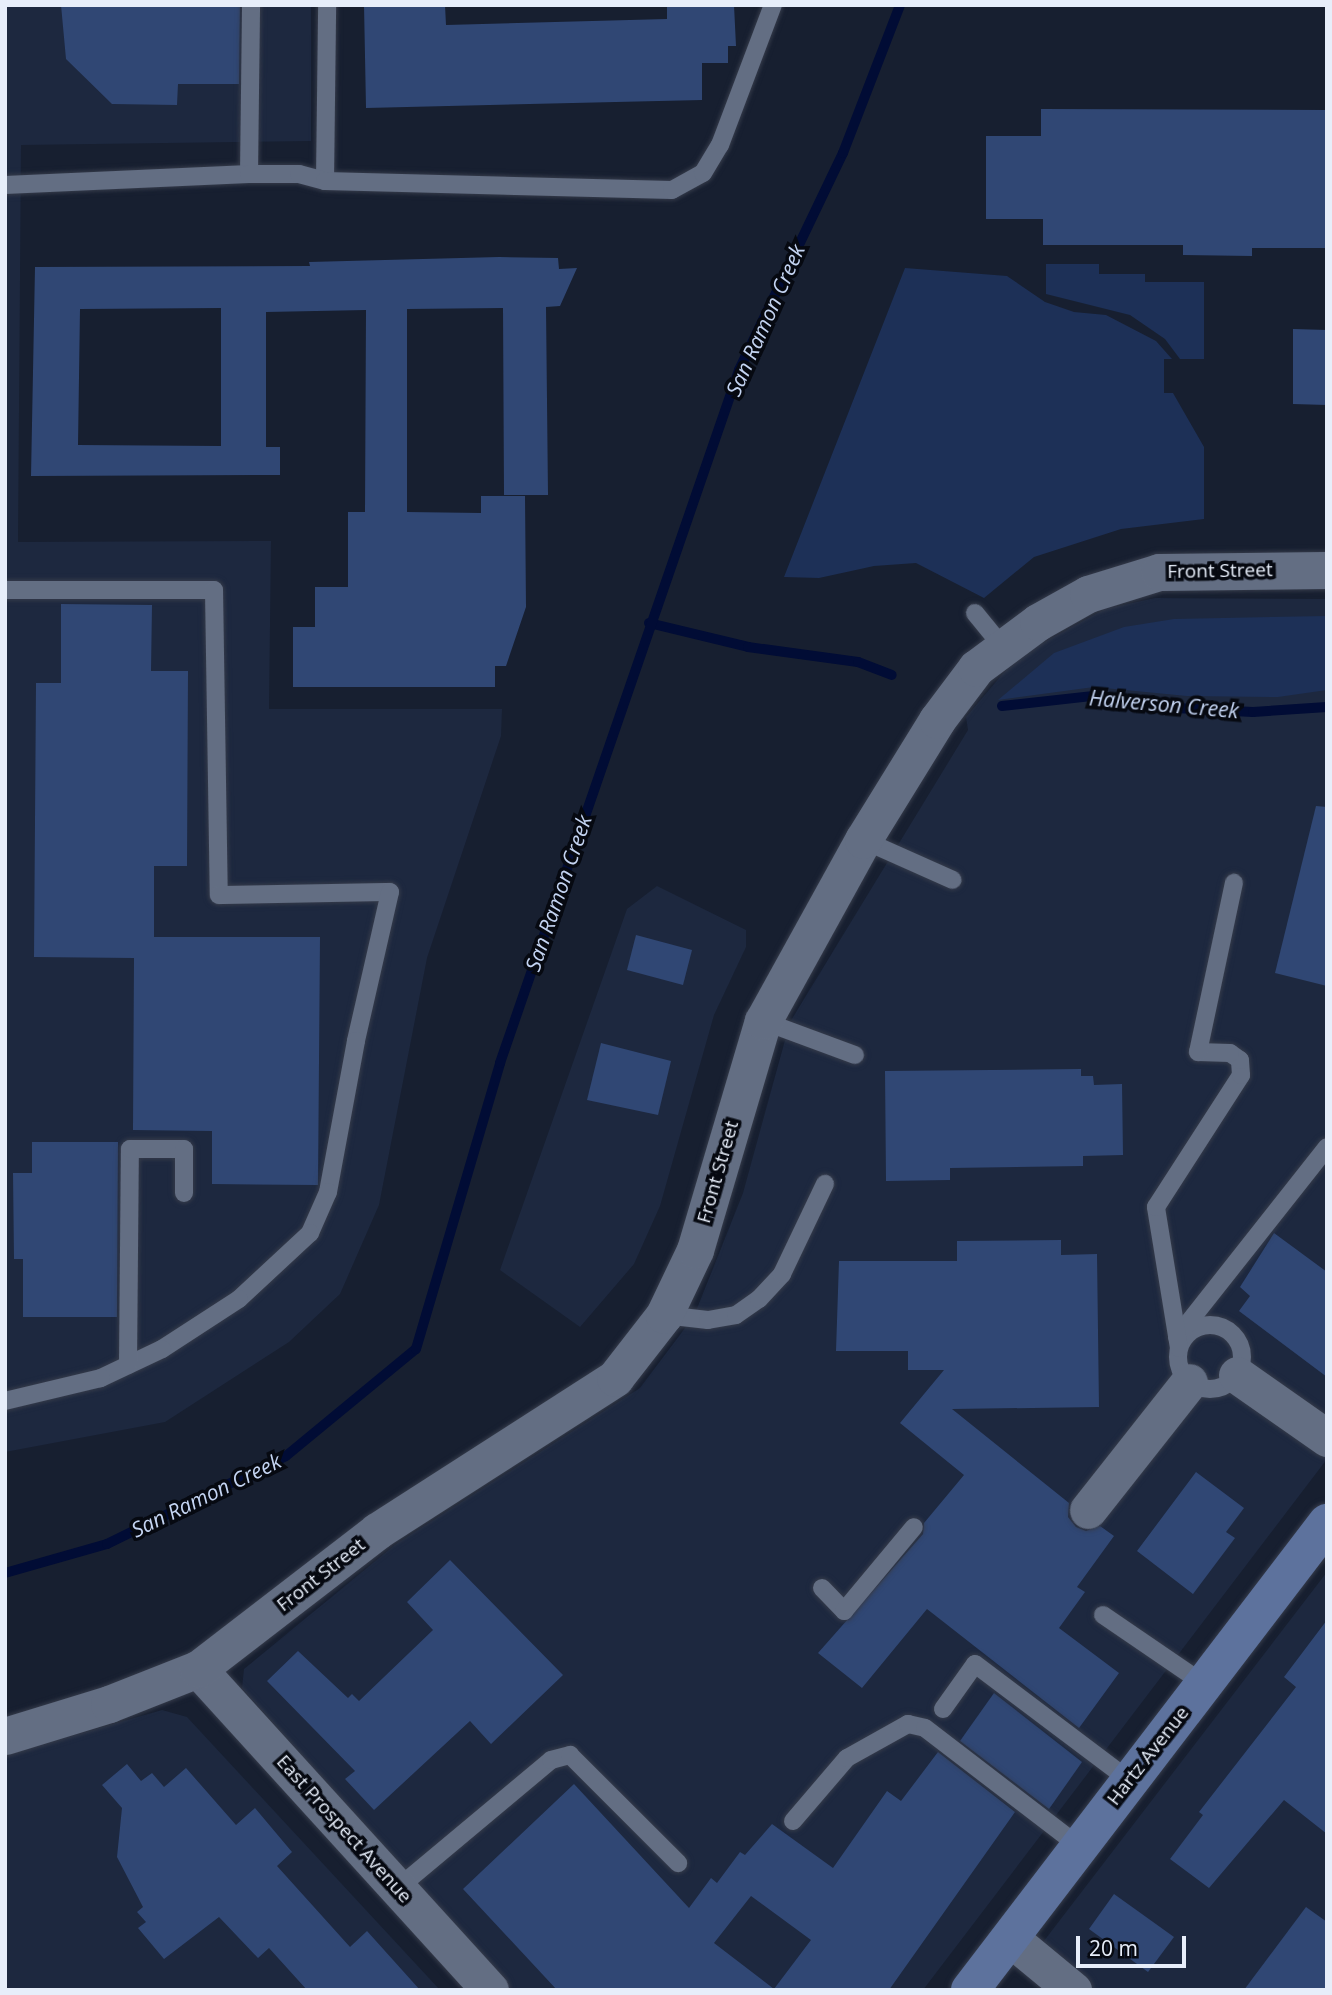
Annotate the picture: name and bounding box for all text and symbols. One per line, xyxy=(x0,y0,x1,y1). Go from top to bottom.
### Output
water label: San Ramon Creek xyxy=(720,240,810,400)
street label: Front Street xyxy=(1167,559,1273,583)
water label: Halverson Creek xyxy=(1088,685,1240,723)
water label: San Ramon Creek xyxy=(519,812,597,974)
street label: Front Street xyxy=(693,1118,743,1226)
water label: San Ramon Creek xyxy=(127,1448,285,1542)
street label: Front Street xyxy=(272,1534,370,1616)
street label: Hartz Avenue xyxy=(1102,1702,1194,1810)
street label: East Prospect Avenue xyxy=(272,1750,416,1908)
scale bar xyxy=(1080,1922,1190,1966)
text: 20 m xyxy=(1089,1934,1138,1962)

